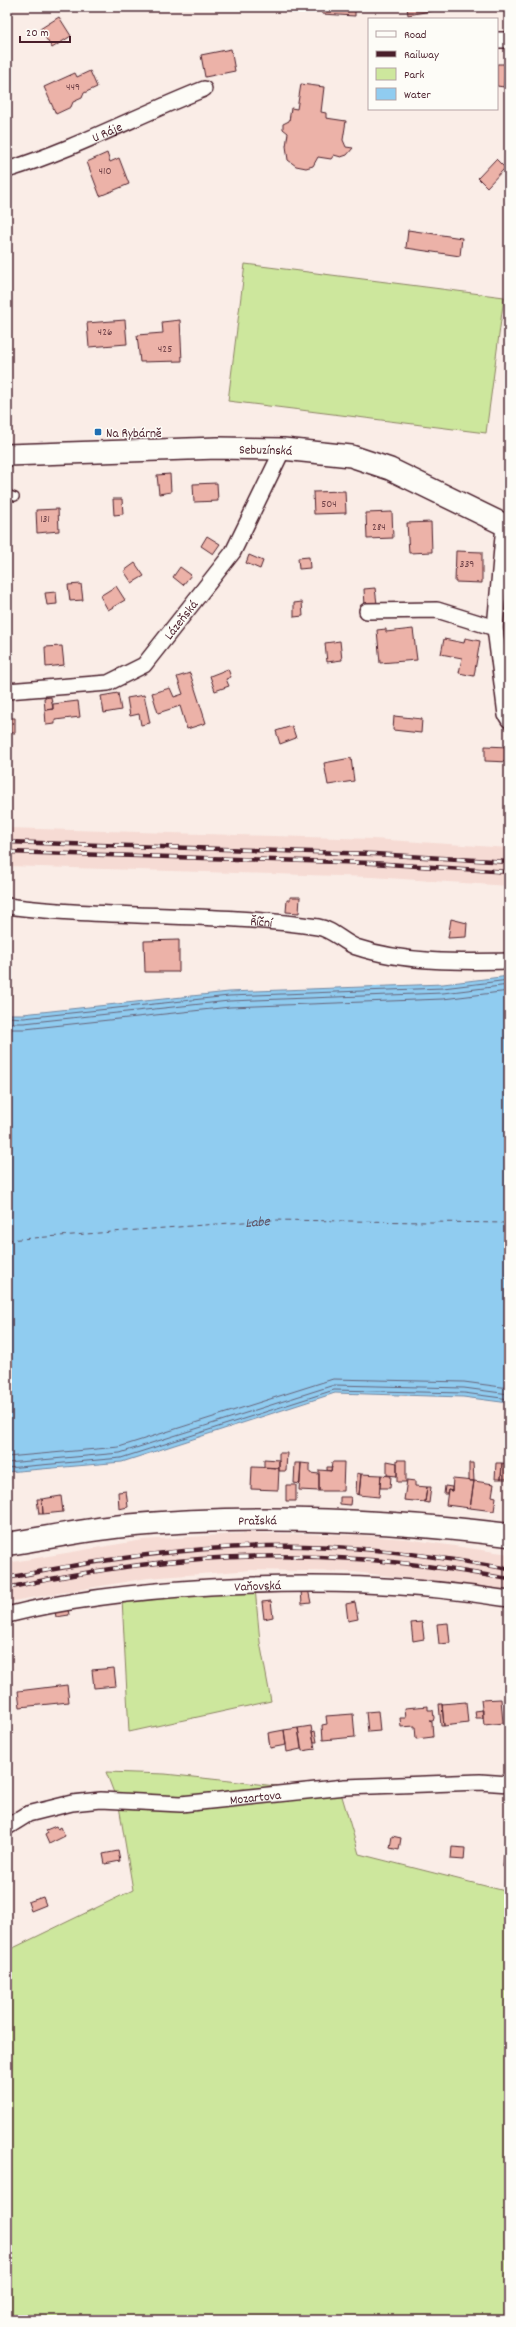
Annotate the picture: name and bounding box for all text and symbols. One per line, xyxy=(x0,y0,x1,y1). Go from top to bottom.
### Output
scale bar xyxy=(20,18,70,44)
legend xyxy=(368,18,498,110)
text: 20 m xyxy=(26,25,49,42)
text: Road xyxy=(404,27,426,44)
text: Railway xyxy=(404,47,440,64)
text: Park xyxy=(404,67,425,84)
house number: 449 xyxy=(66,80,80,96)
text: Water xyxy=(404,87,431,104)
street label: U Ráje xyxy=(90,118,126,148)
house number: 410 xyxy=(99,164,111,180)
house number: 426 xyxy=(98,325,112,341)
house number: 425 xyxy=(158,342,172,358)
place label: Na Rybárně xyxy=(106,425,162,444)
marker: Na Rybárně xyxy=(93,427,103,437)
street label: Sebuzínská xyxy=(239,441,294,462)
house number: 504 xyxy=(321,497,337,513)
house number: 131 xyxy=(40,512,50,528)
house number: 284 xyxy=(372,520,386,536)
house number: 339 xyxy=(460,557,474,573)
street label: Lázeňská xyxy=(160,596,204,645)
street label: Říční xyxy=(250,913,275,934)
water label: Labe xyxy=(244,1212,271,1234)
street label: Pražská xyxy=(238,1512,277,1532)
street label: Vaňovská xyxy=(234,1577,282,1598)
street label: Mozartova xyxy=(229,1787,283,1811)

